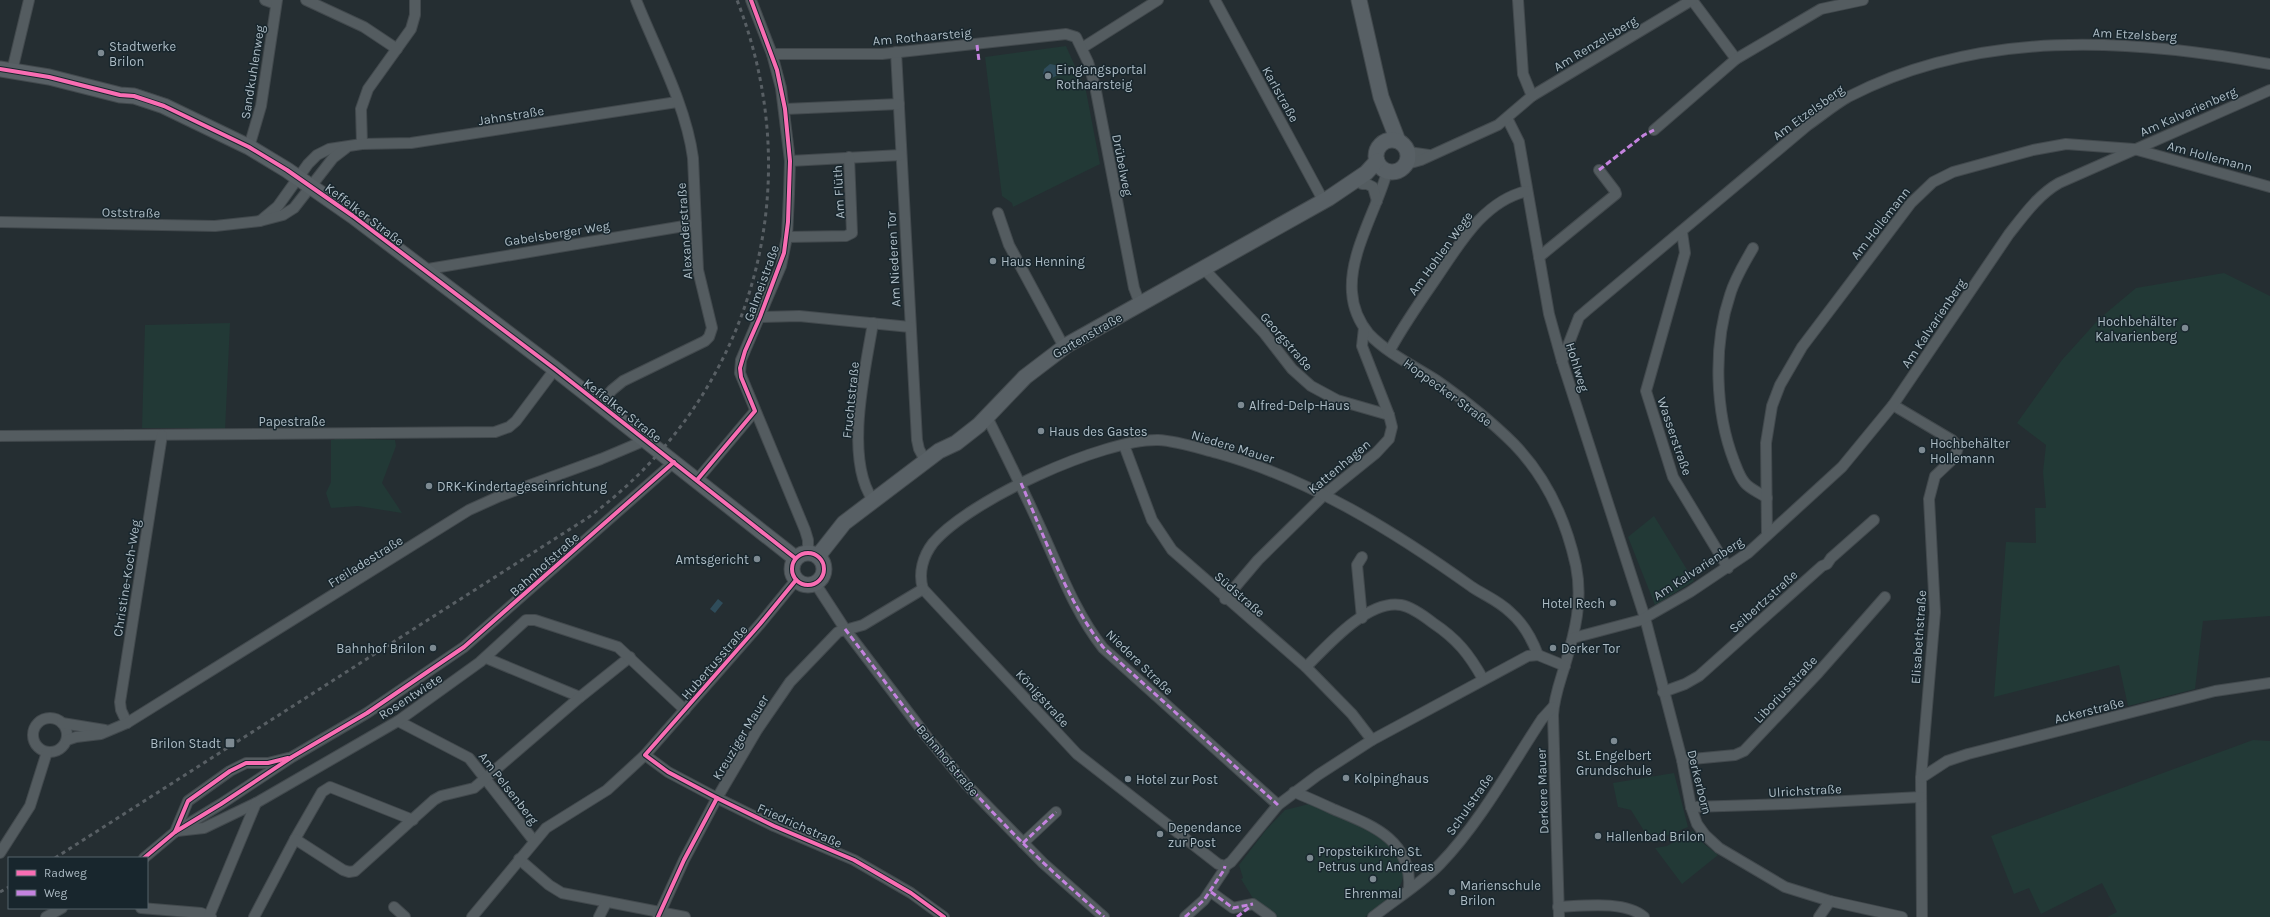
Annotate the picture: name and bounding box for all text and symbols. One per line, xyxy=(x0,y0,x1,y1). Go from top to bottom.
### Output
street label: Am Renzelsberg xyxy=(1551,12,1640,74)
street label: Sandkuhlenweg xyxy=(238,23,267,120)
street label: Am Rothaarsteig xyxy=(872,25,973,48)
street label: Am Etzelsberg xyxy=(2092,25,2178,44)
place label: Stadtwerke Brilon xyxy=(109,39,177,69)
marker: Stadtwerke Brilon xyxy=(96,48,106,58)
place label: Eingangsportal Rothaarsteig xyxy=(1056,62,1147,92)
street label: Karlstraße xyxy=(1259,64,1302,125)
marker: Eingangsportal Rothaarsteig xyxy=(1043,71,1053,81)
street label: Am Etzelsberg xyxy=(1770,81,1847,143)
street label: Am Kalvarienberg xyxy=(2137,83,2240,140)
street label: Jahnstraße xyxy=(477,103,545,128)
street label: Drübelweg xyxy=(1109,133,1136,198)
street label: Am Hollemann xyxy=(2166,138,2254,175)
street label: Am Flüth xyxy=(830,165,847,219)
street label: Keffelker Straße xyxy=(322,180,407,249)
street label: Alexanderstraße xyxy=(674,182,695,280)
street label: Am Hollemann xyxy=(1848,184,1913,262)
street label: Oststraße xyxy=(102,204,161,221)
street label: Am Hohlen Wege xyxy=(1405,208,1476,298)
street label: Am Niederen Tor xyxy=(883,210,904,307)
street label: Gabelsberger Weg xyxy=(503,218,611,249)
street label: Galmeistraße xyxy=(741,243,782,323)
place label: Haus Henning xyxy=(1001,254,1085,269)
marker: Haus Henning xyxy=(988,256,998,266)
street label: Am Kalvarienberg xyxy=(1898,275,1969,371)
street label: Gartenstraße xyxy=(1050,309,1125,361)
street label: Georgstraße xyxy=(1257,309,1316,374)
place label: Hochbehälter Kalvarienberg xyxy=(2095,314,2178,344)
marker: Hochbehälter Kalvarienberg xyxy=(2180,323,2190,333)
street label: Hohlweg xyxy=(1563,341,1592,394)
street label: Hoppecker Straße xyxy=(1401,355,1495,430)
street label: Fruchtstraße xyxy=(839,361,862,439)
street label: Keffelker Straße xyxy=(581,375,665,446)
street label: Wasserstraße xyxy=(1654,395,1695,477)
place label: Alfred-Delp-Haus xyxy=(1249,398,1350,413)
marker: Alfred-Delp-Haus xyxy=(1236,400,1246,410)
street label: Papestraße xyxy=(259,414,326,429)
place label: Haus des Gastes xyxy=(1049,424,1148,439)
marker: Haus des Gastes xyxy=(1036,426,1046,436)
street label: Niedere Mauer xyxy=(1190,427,1276,466)
street label: Kattenhagen xyxy=(1305,436,1373,497)
place label: Hochbehälter Hollemann xyxy=(1930,436,2010,466)
marker: Hochbehälter Hollemann xyxy=(1917,445,1927,455)
place label: DRK-Kindertageseinrichtung xyxy=(437,479,608,494)
marker: DRK-Kindertageseinrichtung xyxy=(424,481,434,491)
street label: Christine-Koch-Weg xyxy=(110,518,143,638)
street label: Bahnhofstraße xyxy=(507,529,582,599)
street label: Freiladestraße xyxy=(325,532,406,590)
street label: Am Kalvarienberg xyxy=(1650,533,1747,603)
place label: Amtsgericht xyxy=(676,552,749,567)
marker: Amtsgericht xyxy=(752,554,762,564)
street label: Seibertzstraße xyxy=(1726,567,1801,636)
street label: Südstraße xyxy=(1211,568,1268,620)
street label: Elisabethstraße xyxy=(1908,589,1929,685)
place label: Hotel Rech xyxy=(1542,596,1605,611)
marker: Hotel Rech xyxy=(1608,598,1618,608)
street label: Hubertusstraße xyxy=(678,622,751,703)
street label: Niedere Straße xyxy=(1103,627,1177,698)
place label: Bahnhof Brilon xyxy=(336,641,425,656)
place label: Derker Tor xyxy=(1561,641,1620,656)
marker: Bahnhof Brilon xyxy=(428,643,438,653)
marker: Derker Tor xyxy=(1548,643,1558,653)
street label: Liboriusstraße xyxy=(1750,652,1820,726)
street label: Königstraße xyxy=(1013,666,1073,730)
street label: Rosentwiete xyxy=(376,670,445,723)
street label: Kreuziger Mauer xyxy=(709,692,772,782)
street label: Ackerstraße xyxy=(2053,695,2126,726)
street label: Bahnhofstraße xyxy=(914,722,982,799)
place label: Brilon Stadt xyxy=(150,736,221,751)
marker: St. Engelbert Grundschule xyxy=(1609,736,1619,746)
marker: Brilon Stadt xyxy=(224,737,236,749)
street label: Derkere Mauer xyxy=(1533,748,1551,834)
place label: St. Engelbert Grundschule xyxy=(1576,748,1652,778)
street label: Derkerborn xyxy=(1684,748,1715,816)
street label: Am Pelsenberg xyxy=(476,749,542,828)
street label: Schulstraße xyxy=(1443,770,1496,838)
place label: Kolpinghaus xyxy=(1354,771,1429,786)
place label: Hotel zur Post xyxy=(1136,772,1218,787)
marker: Kolpinghaus xyxy=(1341,773,1351,783)
marker: Hotel zur Post xyxy=(1123,774,1133,784)
street label: Ulrichstraße xyxy=(1768,781,1842,800)
street label: Friedrichstraße xyxy=(755,800,845,851)
place label: Dependance zur Post xyxy=(1168,820,1242,850)
marker: Dependance zur Post xyxy=(1155,829,1165,839)
place label: Hallenbad Brilon xyxy=(1606,829,1705,844)
marker: Hallenbad Brilon xyxy=(1593,831,1603,841)
place label: Propsteikirche St. Petrus und Andreas xyxy=(1318,844,1434,874)
marker: Propsteikirche St. Petrus und Andreas xyxy=(1305,853,1315,863)
legend xyxy=(8,857,148,909)
text: Radweg xyxy=(44,866,87,880)
marker: Ehrenmal xyxy=(1368,874,1378,884)
place label: Marienschule Brilon xyxy=(1460,878,1541,908)
text: Weg xyxy=(44,886,68,900)
place label: Ehrenmal xyxy=(1344,886,1402,901)
marker: Marienschule Brilon xyxy=(1447,887,1457,897)

